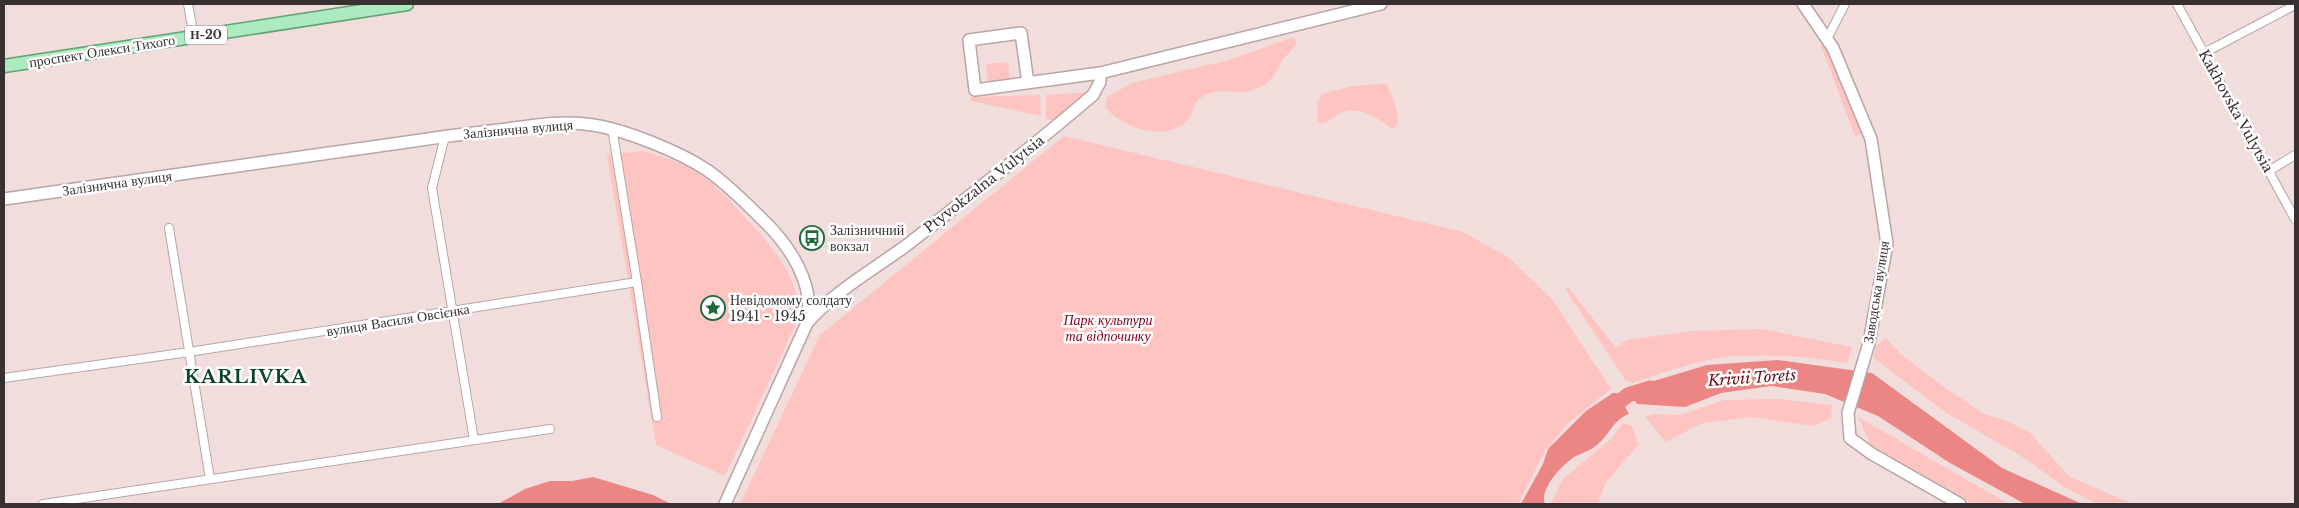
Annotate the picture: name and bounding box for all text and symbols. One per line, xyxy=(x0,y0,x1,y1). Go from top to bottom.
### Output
road number: Н-20 xyxy=(185,26,227,44)
street label: проспект Олекси Тихого xyxy=(28,31,176,71)
street label: Kakhovska Vulytsia xyxy=(2195,46,2277,176)
street label: Залізнична вулиця xyxy=(462,115,574,143)
street label: Ptyvokzalna Vulytsia xyxy=(920,131,1048,237)
street label: Залізнична вулиця xyxy=(61,166,173,200)
place label: Залізничний вокзал xyxy=(830,221,905,255)
bus stop icon: Залізничний вокзал xyxy=(799,225,825,251)
street label: Заводська вулиця xyxy=(1859,239,1893,345)
place label: Невідомому солдату 1941 - 1945 xyxy=(730,291,852,325)
place icon: Невідомому солдату 1941 - 1945 xyxy=(700,295,726,321)
street label: вулиця Василя Овсієнка xyxy=(325,300,472,340)
park label: Парк культури та відпочинку xyxy=(1063,311,1152,345)
district label: KARLIVKA xyxy=(184,365,308,388)
water label: Krivii Torets xyxy=(1706,365,1797,390)

